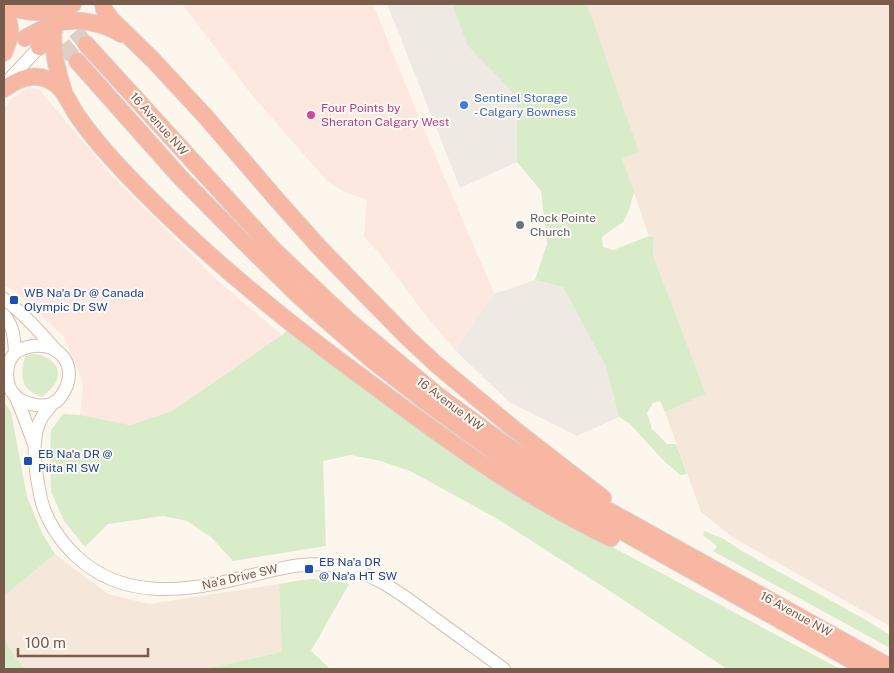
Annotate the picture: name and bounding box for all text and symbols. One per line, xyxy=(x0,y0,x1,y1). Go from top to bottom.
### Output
street label: 16 Avenue NW xyxy=(127,90,191,159)
place label: Sentinel Storage - Calgary Bowness xyxy=(474,91,576,119)
marker: Sentinel Storage - Calgary Bowness xyxy=(458,99,470,111)
place label: Four Points by Sheraton Calgary West xyxy=(321,101,450,129)
marker: Four Points by Sheraton Calgary West xyxy=(305,109,317,121)
place label: Rock Pointe Church xyxy=(530,211,596,239)
marker: Rock Pointe Church xyxy=(514,219,526,231)
place label: WB Na'a Dr @ Canada Olympic Dr SW xyxy=(24,286,144,314)
marker: WB Na'a Dr @ Canada Olympic Dr SW xyxy=(8,294,20,306)
street label: 16 Avenue NW xyxy=(414,374,487,434)
place label: EB Na'a DR @ Piita RI SW xyxy=(38,447,113,475)
marker: EB Na'a DR @ Piita RI SW xyxy=(22,455,34,467)
place label: EB Na'a DR @ Na'a HT SW xyxy=(319,555,398,583)
street label: Na'a Drive SW xyxy=(201,561,280,593)
marker: EB Na'a DR @ Na'a HT SW xyxy=(303,563,315,575)
street label: 16 Avenue NW xyxy=(758,589,835,640)
scale bar xyxy=(18,626,148,658)
text: 100 m xyxy=(25,634,66,651)

